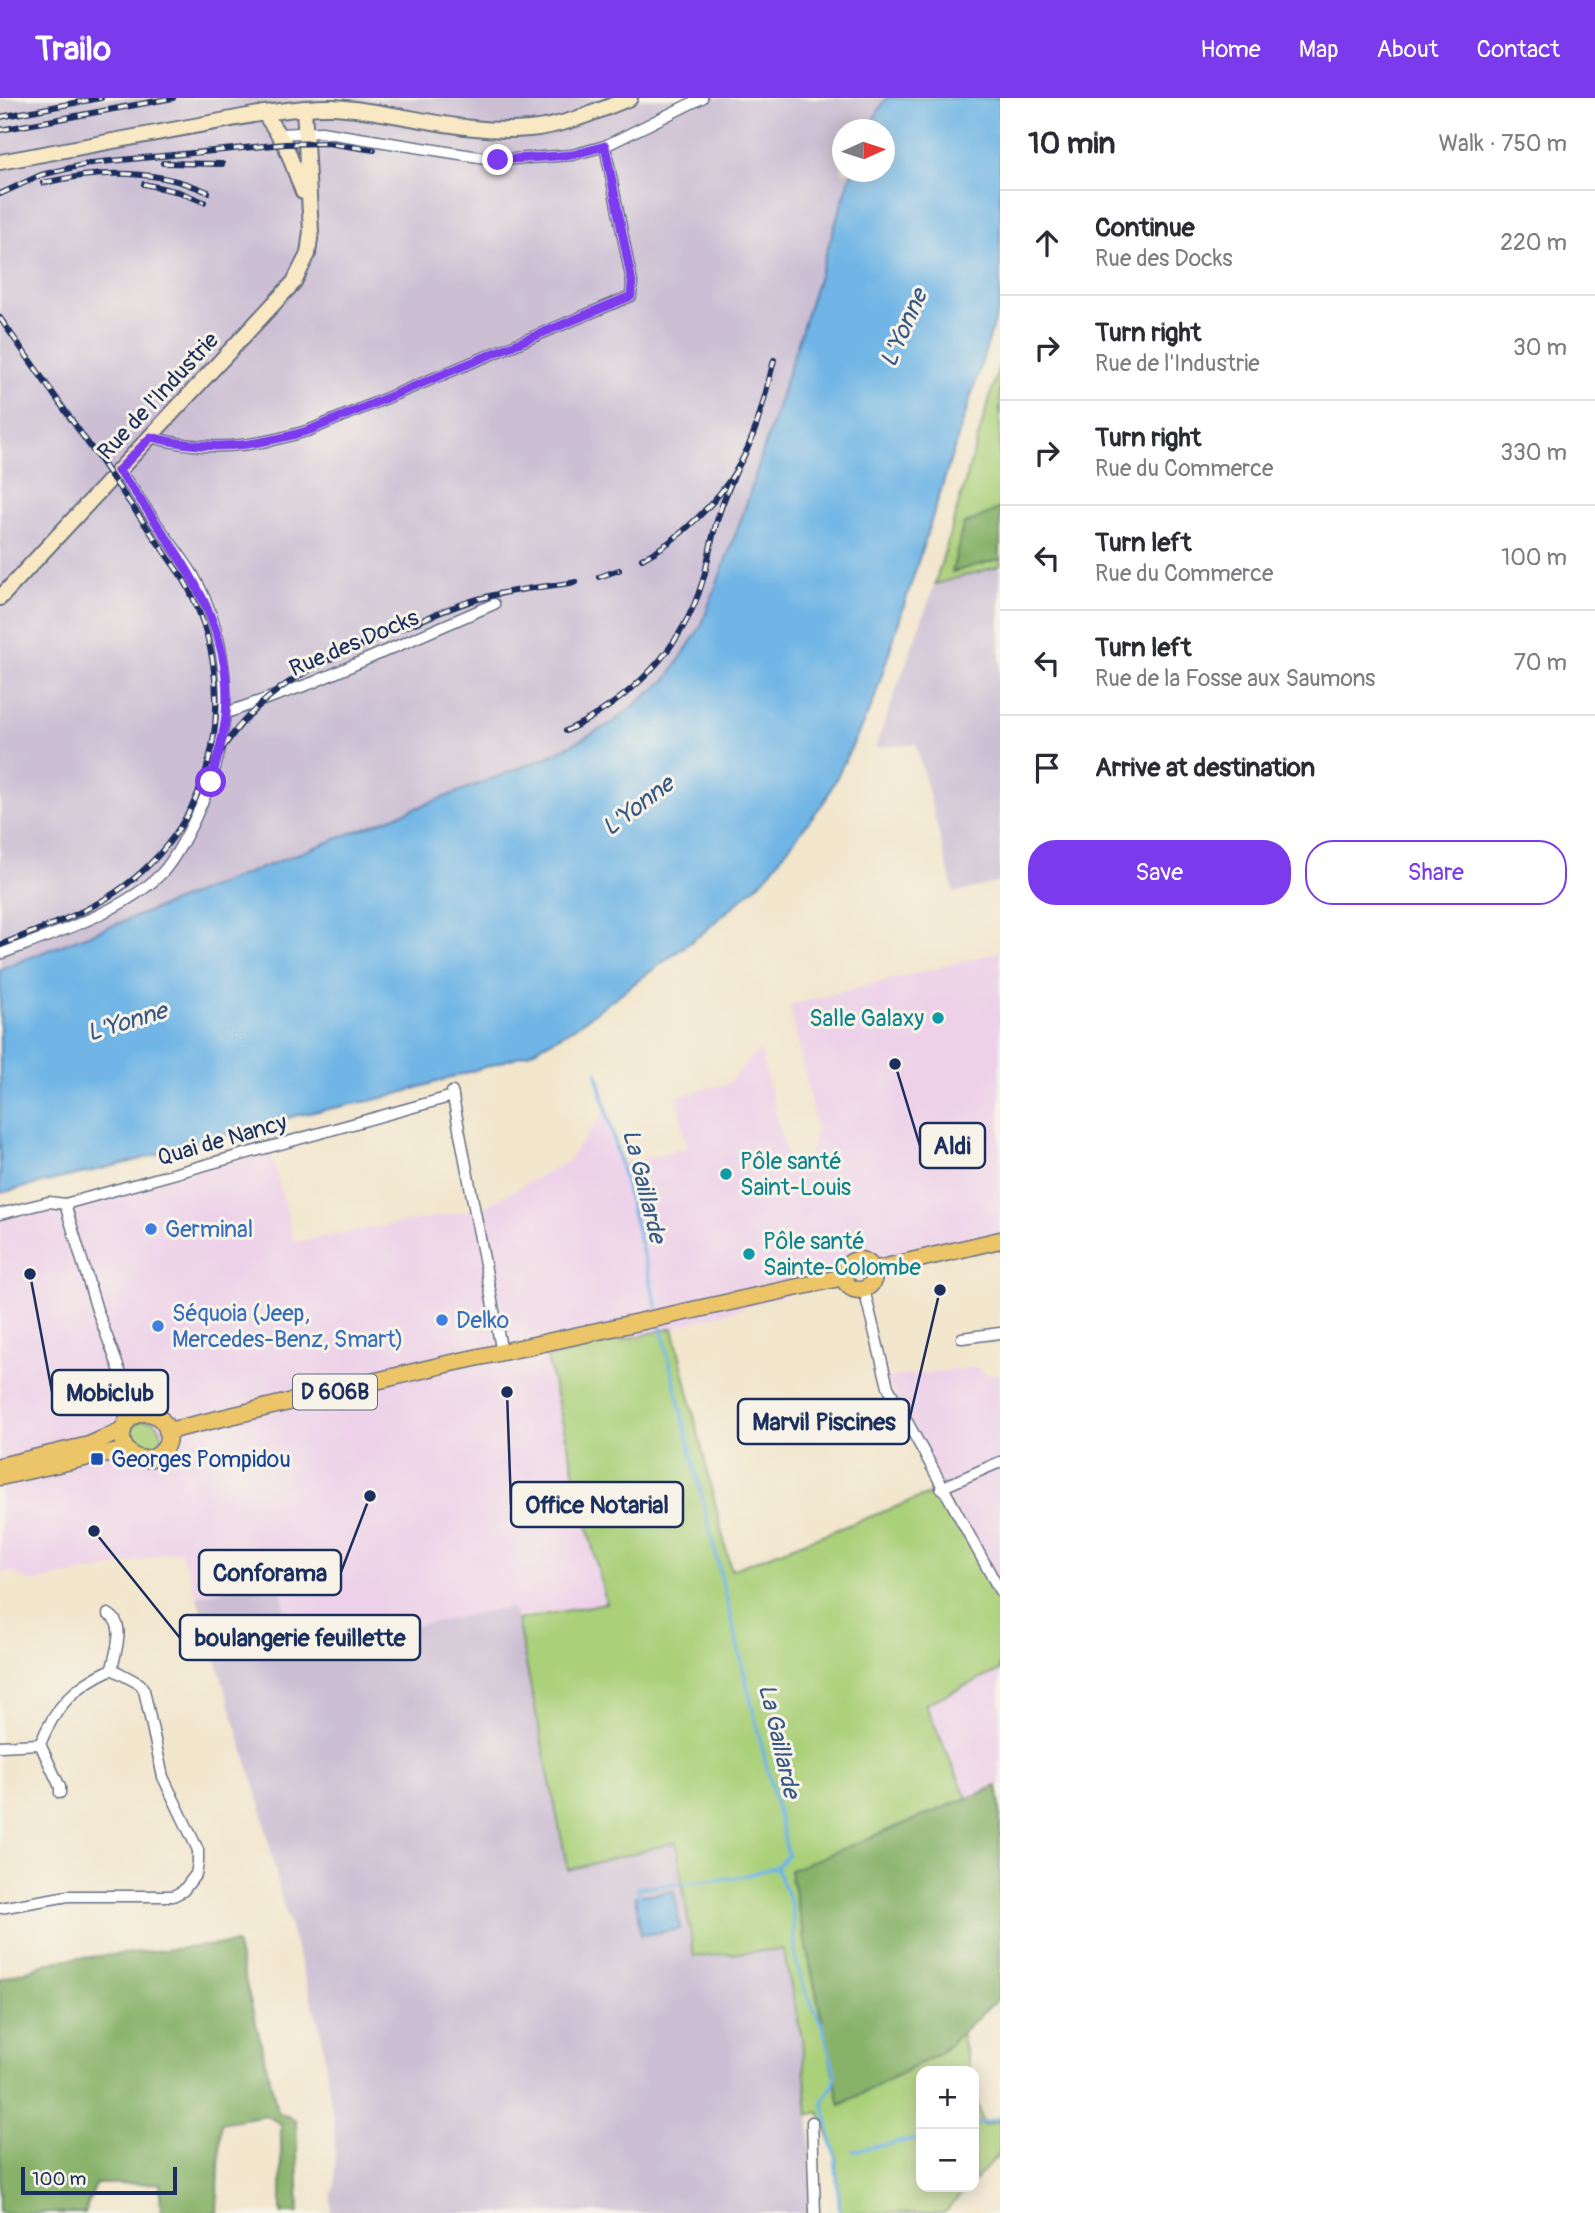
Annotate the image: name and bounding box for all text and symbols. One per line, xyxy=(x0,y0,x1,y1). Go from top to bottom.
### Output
text: Trailo xyxy=(35,29,111,70)
text: Home xyxy=(1200,35,1261,64)
text: Map xyxy=(1299,35,1339,64)
text: About xyxy=(1377,35,1439,64)
text: Contact xyxy=(1477,35,1560,64)
north arrow xyxy=(832,119,895,182)
text: 10 min xyxy=(1028,125,1115,162)
text: Walk · 750 m xyxy=(1438,129,1567,158)
route end xyxy=(482,144,513,175)
text: Continue xyxy=(1095,212,1195,244)
icon: ahead xyxy=(1028,224,1066,262)
text: 220 m xyxy=(1500,228,1567,257)
text: Rue des Docks xyxy=(1095,244,1233,273)
water label: L'Yonne xyxy=(874,283,935,371)
text: Turn right xyxy=(1095,317,1201,349)
street label: Rue de l'Industrie xyxy=(91,325,225,466)
icon: right xyxy=(1028,329,1066,367)
text: 30 m xyxy=(1513,333,1567,362)
text: Rue de l'Industrie xyxy=(1095,349,1260,378)
text: Turn right xyxy=(1095,422,1201,454)
icon: right xyxy=(1028,434,1066,472)
text: 330 m xyxy=(1500,438,1567,467)
text: Rue du Commerce xyxy=(1095,454,1273,483)
text: Turn left xyxy=(1095,527,1191,559)
icon: left xyxy=(1028,539,1066,577)
text: 100 m xyxy=(1501,543,1567,572)
text: Rue du Commerce xyxy=(1095,559,1273,588)
street label: Rue des Docks xyxy=(285,603,423,683)
text: Turn left xyxy=(1095,632,1191,664)
icon: left xyxy=(1028,644,1066,682)
text: 70 m xyxy=(1514,648,1567,677)
text: Rue de la Fosse aux Saumons xyxy=(1095,664,1375,693)
icon: arrive xyxy=(1028,749,1066,787)
text: Arrive at destination xyxy=(1095,752,1315,784)
route start xyxy=(195,766,226,797)
water label: L'Yonne xyxy=(597,769,681,842)
button: Save xyxy=(1028,840,1291,905)
button: Share xyxy=(1305,840,1567,905)
water label: L'Yonne xyxy=(84,996,172,1048)
place label: Salle Galaxy xyxy=(809,1004,924,1033)
marker: Salle Galaxy xyxy=(930,1010,946,1026)
street label: Quai de Nancy xyxy=(154,1108,290,1172)
callout: Aldi xyxy=(920,1123,985,1168)
water label: La Gaillarde xyxy=(616,1126,673,1248)
text: Aldi xyxy=(933,1132,971,1161)
place label: Pôle santé Saint-Louis xyxy=(740,1147,851,1202)
marker: Pôle santé Saint-Louis xyxy=(718,1166,734,1182)
place label: Germinal xyxy=(165,1215,253,1244)
marker: Germinal xyxy=(143,1221,159,1237)
place label: Pôle santé Sainte-Colombe xyxy=(763,1227,922,1282)
marker: Pôle santé Sainte-Colombe xyxy=(741,1246,757,1262)
place label: Séquoia (Jeep, Mercedes-Benz, Smart) xyxy=(172,1299,404,1354)
place label: Delko xyxy=(456,1306,509,1335)
marker: Delko xyxy=(434,1312,450,1328)
marker: Séquoia (Jeep, Mercedes-Benz, Smart) xyxy=(150,1318,166,1334)
callout: Mobiclub xyxy=(52,1370,168,1415)
road number: D 606B xyxy=(293,1374,377,1410)
text: Mobiclub xyxy=(66,1379,154,1408)
callout: Marvil Piscines xyxy=(738,1399,909,1444)
text: Marvil Piscines xyxy=(752,1408,896,1437)
place label: Georges Pompidou xyxy=(111,1445,291,1474)
marker: Georges Pompidou xyxy=(89,1451,105,1467)
callout: Office Notarial xyxy=(511,1482,683,1527)
text: Office Notarial xyxy=(525,1491,669,1520)
callout: Conforama xyxy=(199,1550,341,1595)
text: Conforama xyxy=(213,1559,327,1588)
callout: boulangerie feuillette xyxy=(180,1615,420,1660)
text: boulangerie feuillette xyxy=(194,1624,407,1653)
water label: La Gaillarde xyxy=(752,1681,807,1803)
map controls xyxy=(916,2066,979,2192)
button: + xyxy=(916,2066,979,2129)
button: − xyxy=(916,2129,979,2192)
scale bar xyxy=(21,2164,177,2196)
text: 100 m xyxy=(32,2167,86,2191)

